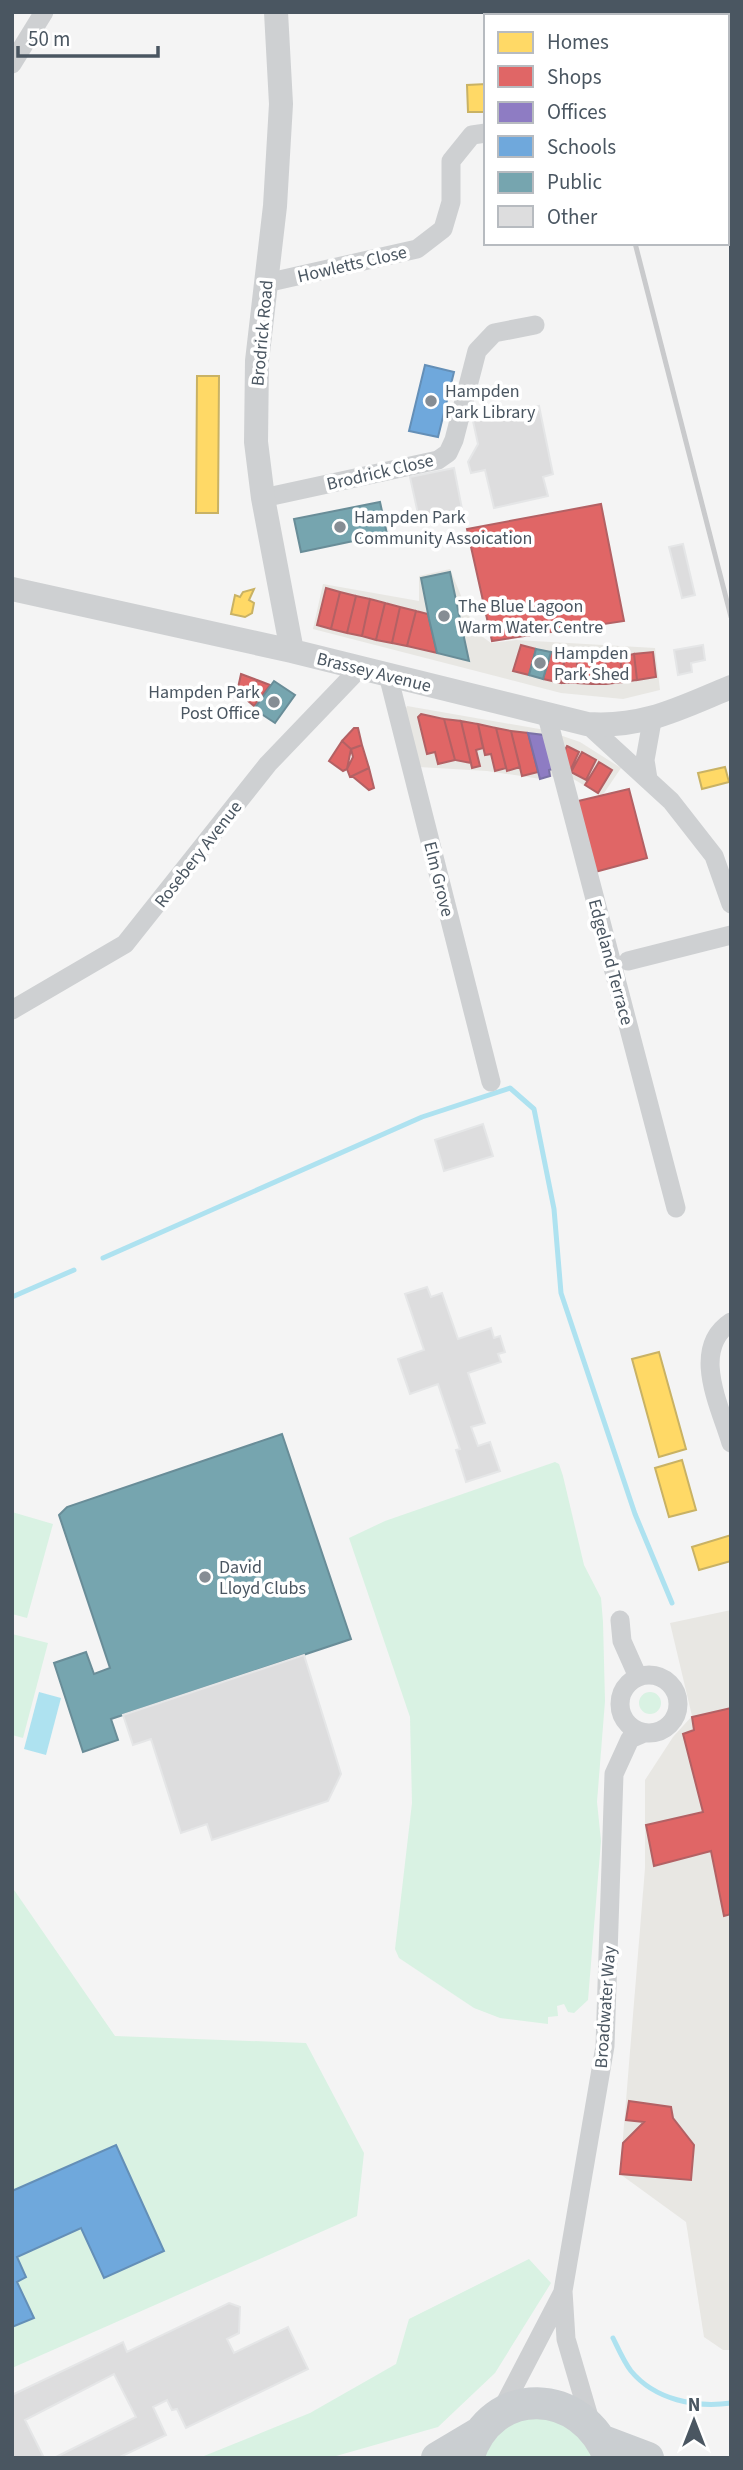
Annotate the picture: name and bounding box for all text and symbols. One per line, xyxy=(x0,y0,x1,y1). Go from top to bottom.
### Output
scale bar xyxy=(18,14,158,58)
legend xyxy=(484,14,729,245)
text: 50 m xyxy=(28,24,70,54)
text: Homes xyxy=(547,27,609,57)
text: Shops xyxy=(547,62,602,92)
text: Offices xyxy=(547,97,607,127)
text: Schools xyxy=(547,132,616,162)
text: Public xyxy=(547,167,602,197)
text: Other xyxy=(547,202,598,232)
street label: Howletts Close xyxy=(295,240,409,289)
street label: Brodrick Road xyxy=(245,279,280,387)
place label: Hampden Park Library xyxy=(445,379,536,425)
marker: Hampden Park Library xyxy=(423,393,439,409)
street label: Brodrick Close xyxy=(324,448,436,497)
place label: Hampden Park Community Assoication xyxy=(354,505,532,551)
marker: Hampden Park Community Assoication xyxy=(332,519,348,535)
place label: The Blue Lagoon Warm Water Centre xyxy=(458,594,603,640)
marker: The Blue Lagoon Warm Water Centre xyxy=(436,608,452,624)
place label: Hampden Park Shed xyxy=(554,641,630,687)
street label: Brassey Avenue xyxy=(314,646,434,699)
marker: Hampden Park Shed xyxy=(532,655,548,671)
place label: Hampden Park Post Office xyxy=(148,680,260,726)
marker: Hampden Park Post Office xyxy=(266,694,282,710)
street label: Rosebery Avenue xyxy=(149,796,248,913)
street label: Elm Grove xyxy=(417,839,460,919)
street label: Edgeland Terrace xyxy=(582,896,639,1028)
place label: David Lloyd Clubs xyxy=(219,1555,306,1601)
marker: David Lloyd Clubs xyxy=(197,1569,213,1585)
street label: Broadwater Way xyxy=(589,1944,622,2069)
north arrow xyxy=(659,2386,729,2456)
text: N xyxy=(688,2392,700,2419)

